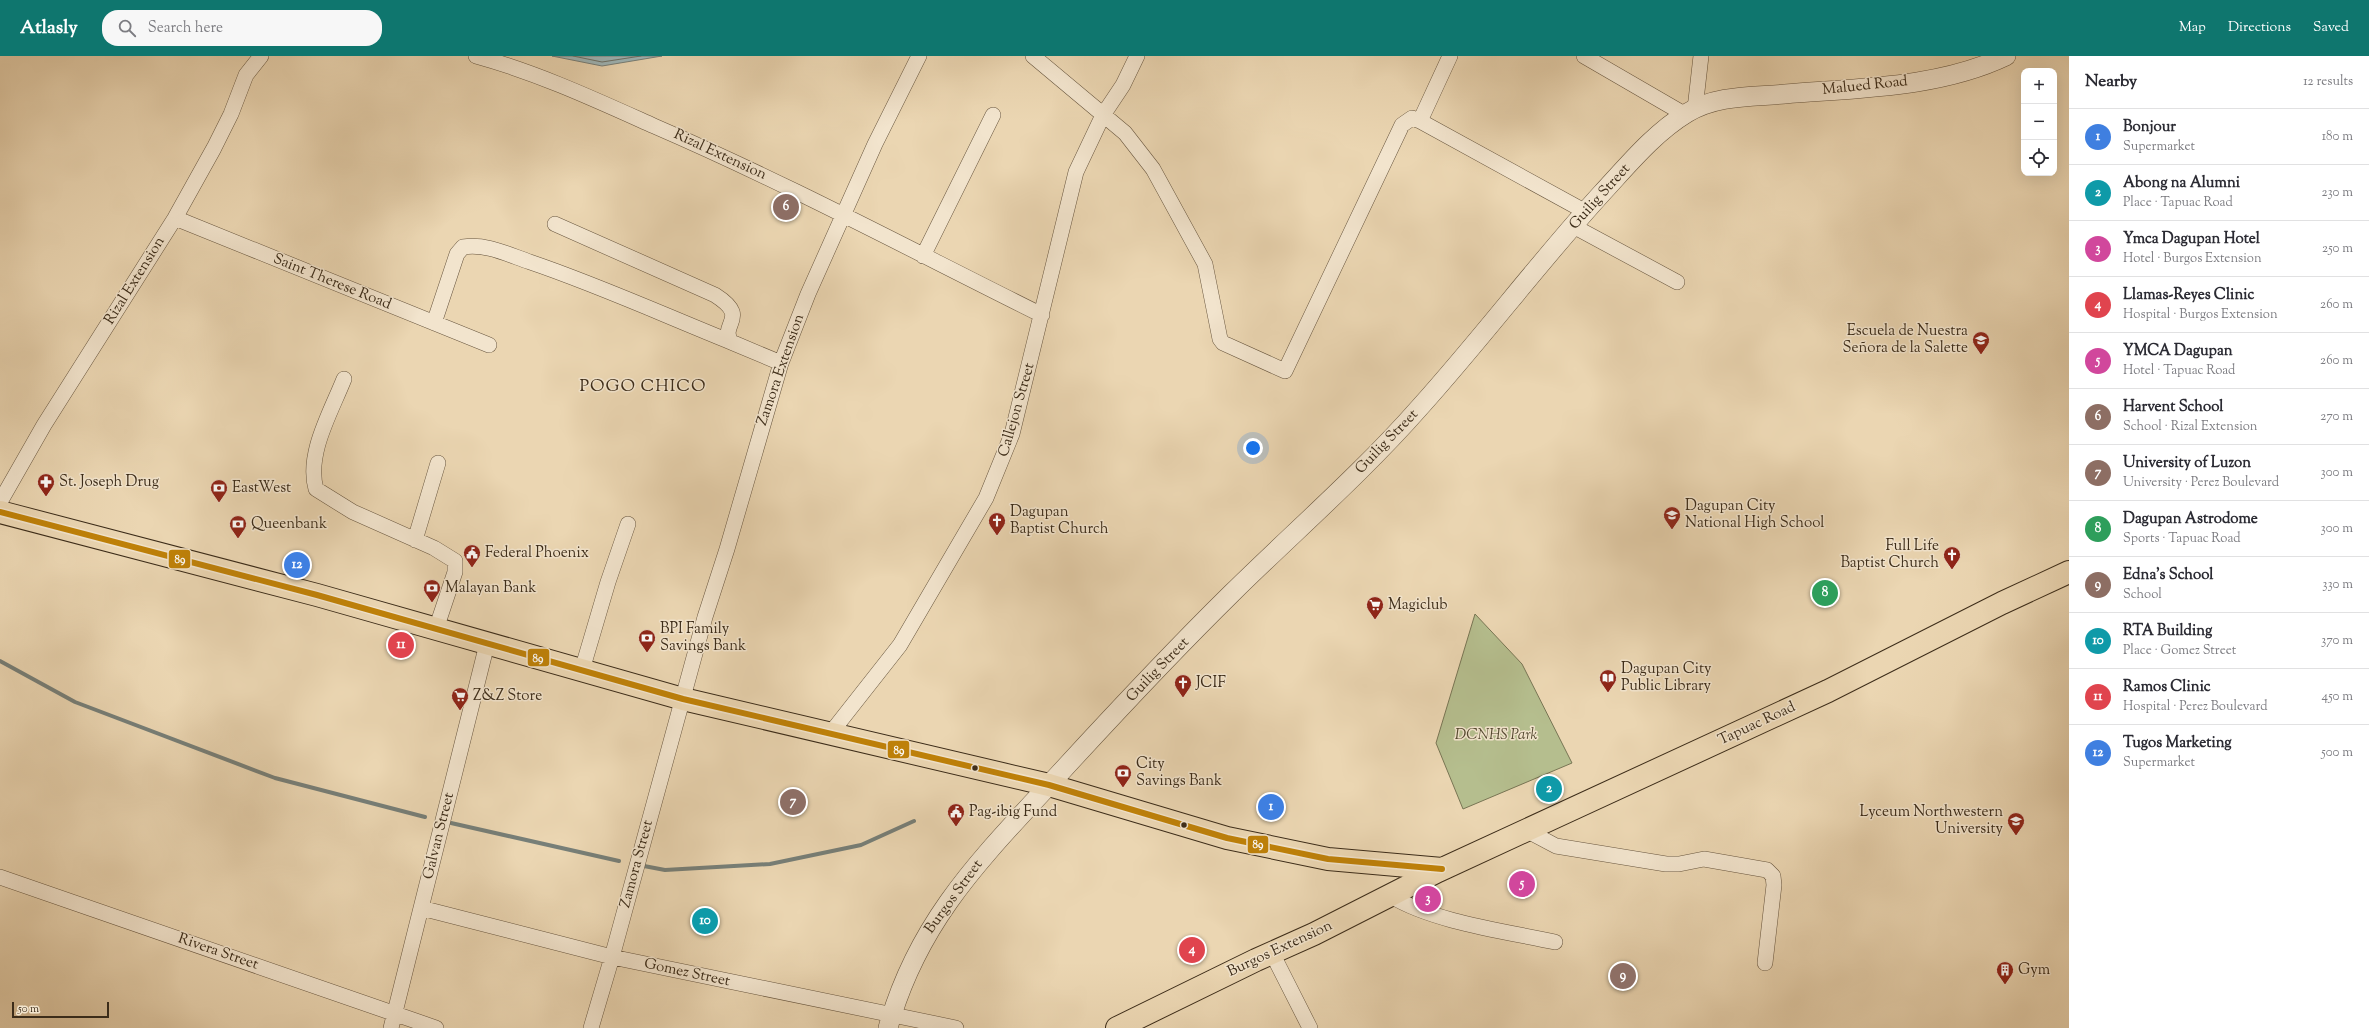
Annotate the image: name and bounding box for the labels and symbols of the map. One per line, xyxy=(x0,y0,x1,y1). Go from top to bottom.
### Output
street label: Malued Road xyxy=(1821,71,1909,101)
street label: Rizal Extension xyxy=(670,124,770,186)
street label: Guilig Street xyxy=(1564,159,1636,235)
pin: 6 xyxy=(773,192,799,222)
street label: Rizal Extension xyxy=(100,233,171,329)
street label: Saint Therese Road xyxy=(270,249,395,315)
street label: Zamora Extension xyxy=(752,311,810,429)
place label: Escuela de Nuestra Señora de la Salette xyxy=(1843,321,1968,359)
school or university icon: Escuela de Nuestra Señora de la Salette xyxy=(1971,330,1991,355)
street label: Callejon Street xyxy=(994,360,1040,460)
district label: POGO CHICO xyxy=(579,375,707,399)
street label: Guilig Street xyxy=(1351,405,1423,479)
your location xyxy=(1243,438,1263,458)
pharmacy icon: St. Joseph Drug xyxy=(36,472,56,497)
place label: St. Joseph Drug xyxy=(59,472,159,493)
bank icon: EastWest xyxy=(209,478,229,503)
place label: EastWest xyxy=(232,478,291,499)
place label: Dagupan City National High School xyxy=(1685,496,1825,534)
place label: Dagupan Baptist Church xyxy=(1010,502,1109,540)
school or university icon: Dagupan City National High School xyxy=(1662,505,1682,530)
church icon: Dagupan Baptist Church xyxy=(987,511,1007,536)
bank icon: Queenbank xyxy=(228,514,248,539)
place label: Queenbank xyxy=(251,514,327,535)
place label: Full Life Baptist Church xyxy=(1840,536,1939,574)
public building icon: Federal Phoenix xyxy=(462,543,482,568)
place label: Federal Phoenix xyxy=(485,543,589,564)
church icon: Full Life Baptist Church xyxy=(1942,545,1962,570)
line badge: 89 xyxy=(168,549,191,569)
pin: 12 xyxy=(284,550,310,580)
text: 89 xyxy=(175,552,186,568)
bank icon: Malayan Bank xyxy=(422,578,442,603)
place label: Malayan Bank xyxy=(445,578,536,599)
pin: 8 xyxy=(1812,578,1838,608)
supermarket icon: Magiclub xyxy=(1365,595,1385,620)
place label: Magiclub xyxy=(1388,595,1447,616)
place label: BPI Family Savings Bank xyxy=(660,619,746,657)
bank icon: BPI Family Savings Bank xyxy=(637,628,657,653)
pin: 11 xyxy=(388,630,414,660)
street label: Guilig Street xyxy=(1122,633,1194,707)
line badge: 89 xyxy=(527,648,550,667)
text: 89 xyxy=(533,651,544,667)
place label: Dagupan City Public Library xyxy=(1621,659,1712,697)
library icon: Dagupan City Public Library xyxy=(1598,668,1618,693)
church icon: JCIF xyxy=(1173,673,1193,698)
place label: JCIF xyxy=(1195,673,1226,694)
supermarket icon: Z&Z Store xyxy=(450,686,470,711)
place label: Z&Z Store xyxy=(473,686,542,707)
street label: Tapuac Road xyxy=(1715,697,1800,751)
park label: DCNHS Park xyxy=(1455,725,1537,746)
line badge: 89 xyxy=(887,740,910,759)
text: 89 xyxy=(894,743,905,759)
place label: City Savings Bank xyxy=(1136,754,1222,792)
unlabelled marker xyxy=(970,763,980,773)
bank icon: City Savings Bank xyxy=(1113,763,1133,788)
pin: 2 xyxy=(1536,774,1562,804)
pin: 7 xyxy=(780,787,806,817)
street label: Galvan Street xyxy=(418,790,460,882)
pin: 1 xyxy=(1258,792,1284,822)
public building icon: Pag-ibig Fund xyxy=(946,802,966,827)
place label: Pag-ibig Fund xyxy=(969,802,1058,823)
place label: Lyceum Northwestern University xyxy=(1860,802,2004,840)
school or university icon: Lyceum Northwestern University xyxy=(2006,811,2026,836)
street label: Zamora Street xyxy=(615,818,659,910)
unlabelled marker xyxy=(1179,820,1189,830)
line badge: 89 xyxy=(1247,835,1269,854)
text: 89 xyxy=(1253,837,1264,853)
street label: Burgos Street xyxy=(920,856,988,938)
pin: 5 xyxy=(1509,869,1535,899)
pin: 3 xyxy=(1415,884,1441,914)
pin: 10 xyxy=(692,906,718,936)
street label: Burgos Extension xyxy=(1224,915,1336,983)
street label: Rivera Street xyxy=(175,928,261,976)
pin: 4 xyxy=(1179,935,1205,965)
street label: Gomez Street xyxy=(642,954,732,992)
building icon: Gym xyxy=(1995,960,2015,985)
place label: Gym xyxy=(2018,960,2051,981)
pin: 9 xyxy=(1610,961,1636,991)
scale bar xyxy=(12,1000,109,1019)

